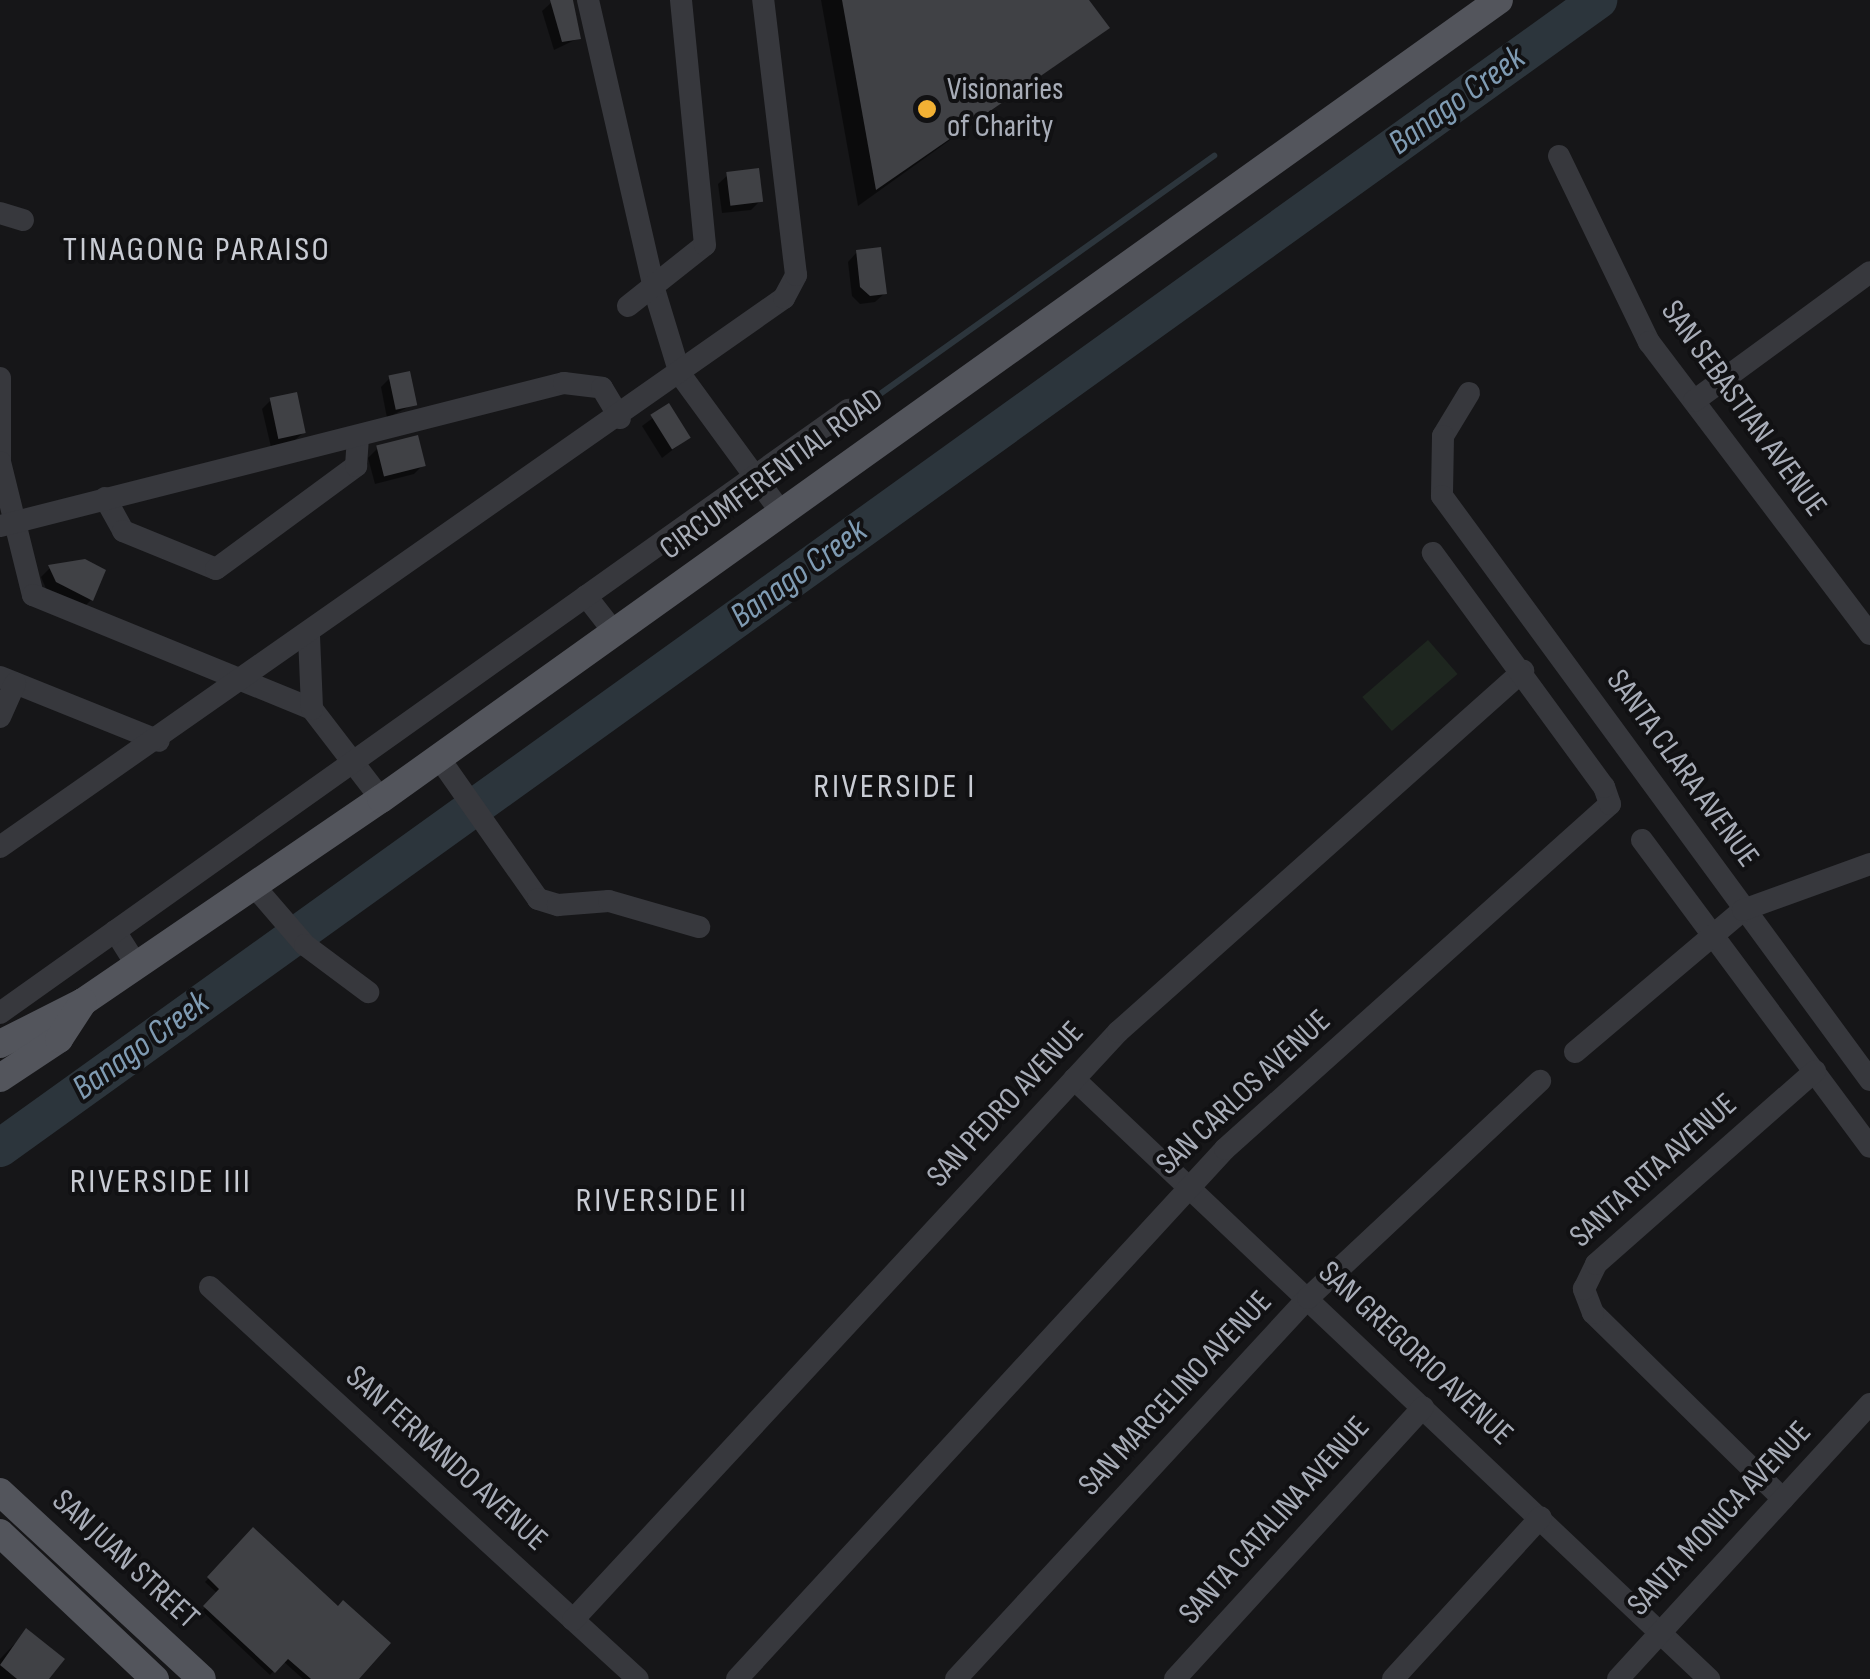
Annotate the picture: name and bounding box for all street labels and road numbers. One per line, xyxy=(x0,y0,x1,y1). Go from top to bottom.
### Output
street label: SAN SEBASTIAN AVENUE xyxy=(1652,294,1834,524)
street label: CIRCUMFERENTIAL ROAD xyxy=(653,381,891,569)
street label: SANTA CLARA AVENUE xyxy=(1598,663,1766,875)
street label: SAN CARLOS AVENUE xyxy=(1149,1003,1339,1183)
street label: SAN PEDRO AVENUE xyxy=(920,1014,1092,1196)
street label: SANTA RITA AVENUE xyxy=(1563,1086,1745,1256)
street label: SAN GREGORIO AVENUE xyxy=(1310,1254,1520,1454)
street label: SAN MARCELINO AVENUE xyxy=(1071,1284,1281,1504)
street label: SAN FERNANDO AVENUE xyxy=(337,1358,555,1560)
street label: SANTA CATALINA AVENUE xyxy=(1172,1409,1378,1633)
street label: SANTA MONICA AVENUE xyxy=(1620,1414,1820,1624)
street label: SAN JUAN STREET xyxy=(44,1482,206,1638)

